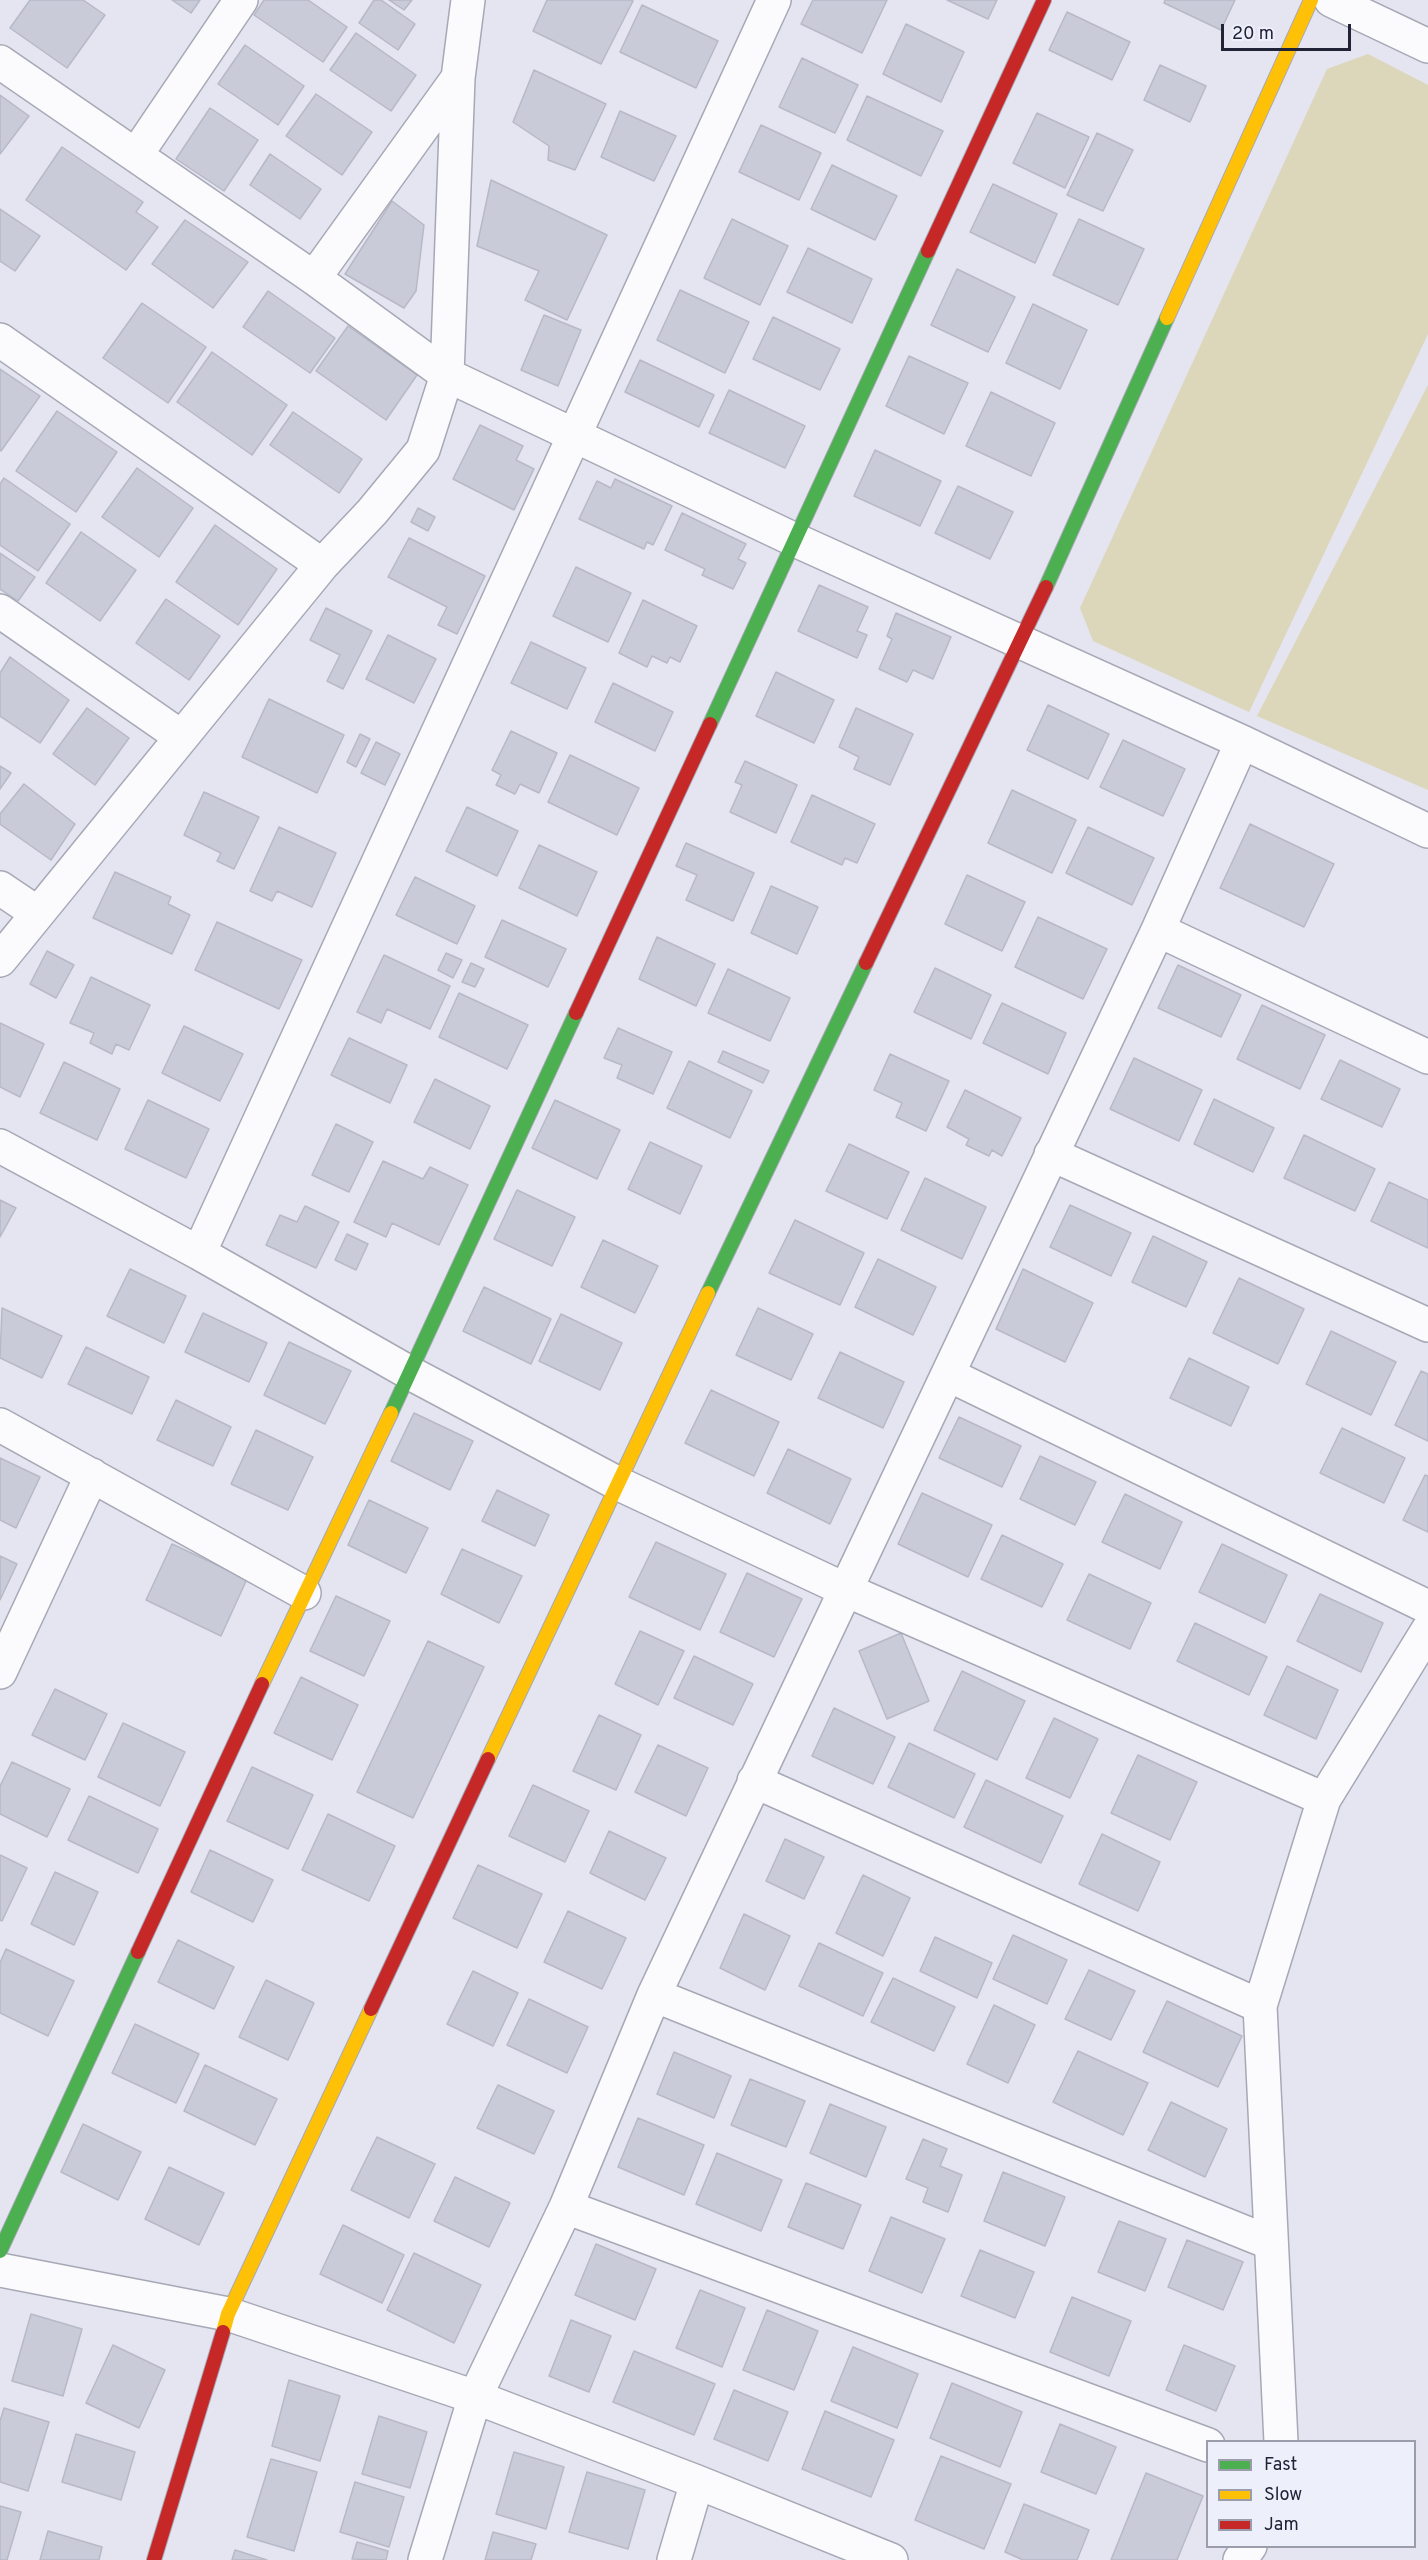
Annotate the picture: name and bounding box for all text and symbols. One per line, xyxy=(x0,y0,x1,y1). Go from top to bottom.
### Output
scale bar xyxy=(1224,12,1354,50)
text: 20 m xyxy=(1232,23,1274,46)
legend xyxy=(1206,2440,1416,2548)
text: Fast xyxy=(1264,2454,1297,2477)
text: Slow xyxy=(1264,2484,1302,2507)
text: Jam xyxy=(1264,2514,1299,2537)

